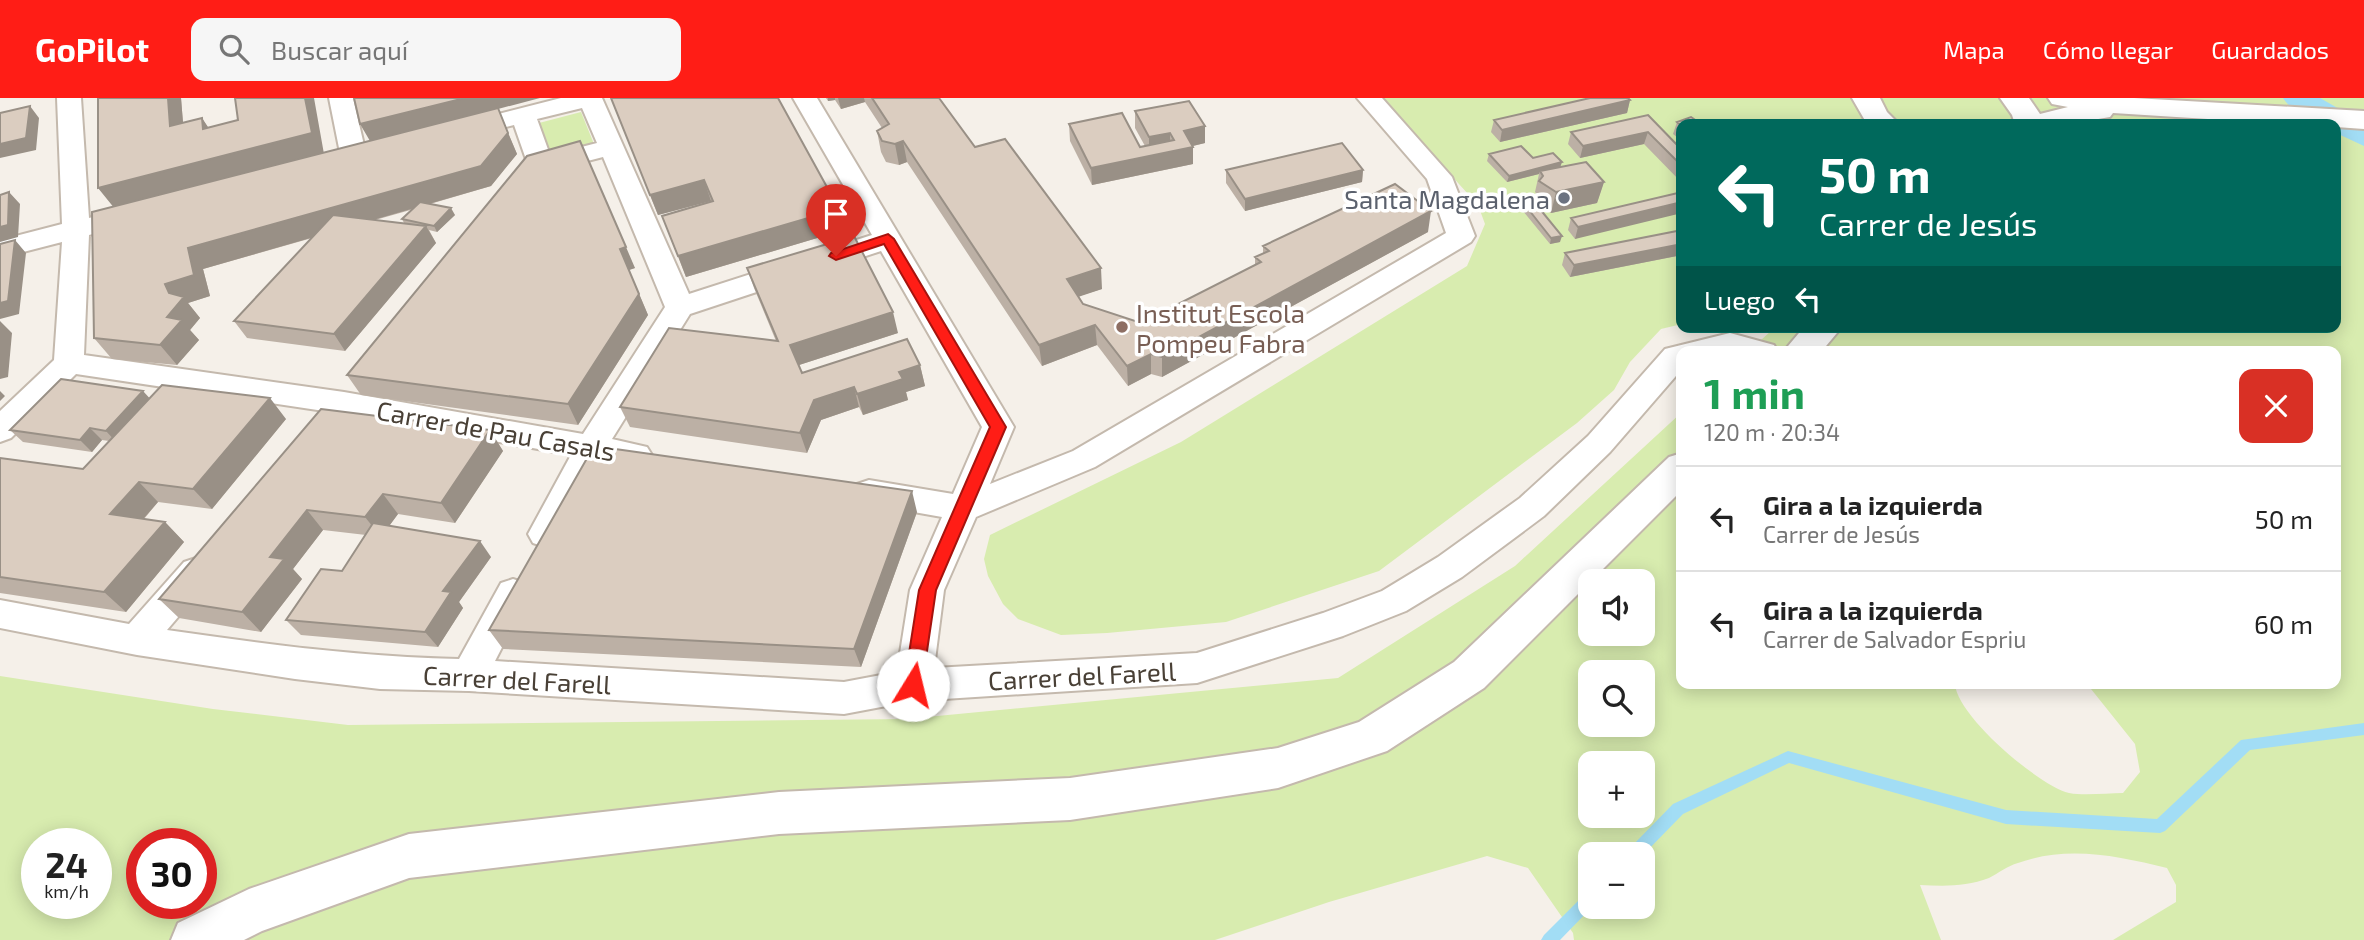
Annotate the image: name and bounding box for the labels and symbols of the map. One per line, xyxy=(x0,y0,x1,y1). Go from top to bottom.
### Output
place label: Santa Magdalena xyxy=(1344,183,1550,214)
pin xyxy=(806,184,866,256)
marker: Santa Magdalena xyxy=(1556,190,1572,206)
place label: Institut Escola Pompeu Fabra xyxy=(1136,297,1306,358)
marker: Institut Escola Pompeu Fabra xyxy=(1114,319,1130,335)
street label: Carrer de Pau Casals xyxy=(374,394,618,466)
position arrow xyxy=(876,648,950,722)
street label: Carrer del Farell xyxy=(987,655,1177,695)
street label: Carrer del Farell xyxy=(422,659,612,699)
speed limit sign: 30 xyxy=(126,828,217,919)

